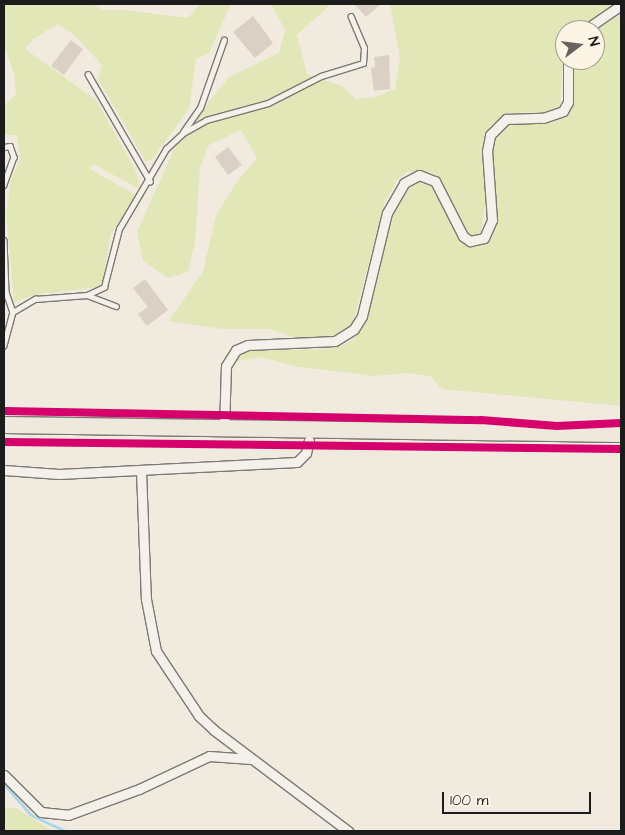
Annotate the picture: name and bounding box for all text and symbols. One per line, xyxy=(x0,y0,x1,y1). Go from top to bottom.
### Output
north arrow xyxy=(555,20,605,70)
text: N xyxy=(583,35,604,48)
scale bar xyxy=(445,782,594,814)
text: 100 m xyxy=(450,790,489,811)

